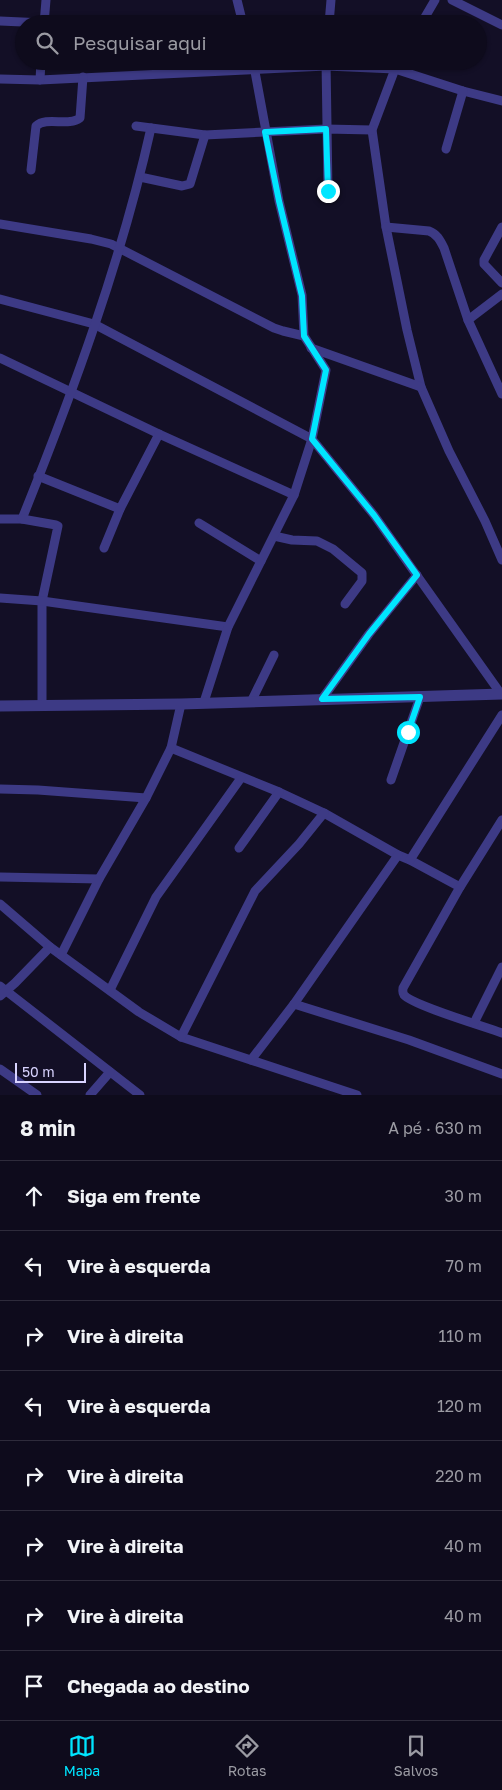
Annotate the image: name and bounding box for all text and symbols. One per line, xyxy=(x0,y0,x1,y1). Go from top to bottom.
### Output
search box xyxy=(15,15,487,70)
icon: search xyxy=(33,29,61,57)
text: Pesquisar aqui xyxy=(73,31,207,54)
route end xyxy=(317,180,340,203)
route start xyxy=(397,721,420,744)
scale bar xyxy=(15,1060,86,1083)
text: 50 m xyxy=(22,1063,55,1080)
text: 8 min xyxy=(20,1115,76,1141)
text: A pé · 630 m xyxy=(388,1118,482,1138)
icon: ahead xyxy=(20,1182,48,1210)
text: Siga em frente xyxy=(67,1184,201,1207)
text: 30 m xyxy=(445,1186,482,1206)
icon: left xyxy=(20,1252,48,1280)
text: Vire à esquerda xyxy=(67,1254,210,1277)
text: 70 m xyxy=(445,1256,482,1276)
icon: right xyxy=(20,1322,48,1350)
text: Vire à direita xyxy=(67,1324,184,1347)
text: 110 m xyxy=(438,1326,482,1346)
icon: left xyxy=(20,1392,48,1420)
text: Vire à esquerda xyxy=(67,1394,210,1417)
text: 120 m xyxy=(437,1396,482,1416)
icon: right xyxy=(20,1462,48,1490)
text: Vire à direita xyxy=(67,1464,184,1487)
text: 220 m xyxy=(435,1466,482,1486)
icon: right xyxy=(20,1532,48,1560)
text: Vire à direita xyxy=(67,1534,184,1557)
text: 40 m xyxy=(444,1536,482,1556)
icon: right xyxy=(20,1602,48,1630)
text: Vire à direita xyxy=(67,1604,184,1627)
text: 40 m xyxy=(444,1606,482,1626)
icon: arrive xyxy=(20,1672,48,1700)
text: Chegada ao destino xyxy=(67,1674,250,1697)
tab: Mapa xyxy=(64,1732,100,1779)
tab: Rotas xyxy=(228,1732,266,1779)
tab: Salvos xyxy=(394,1732,438,1779)

